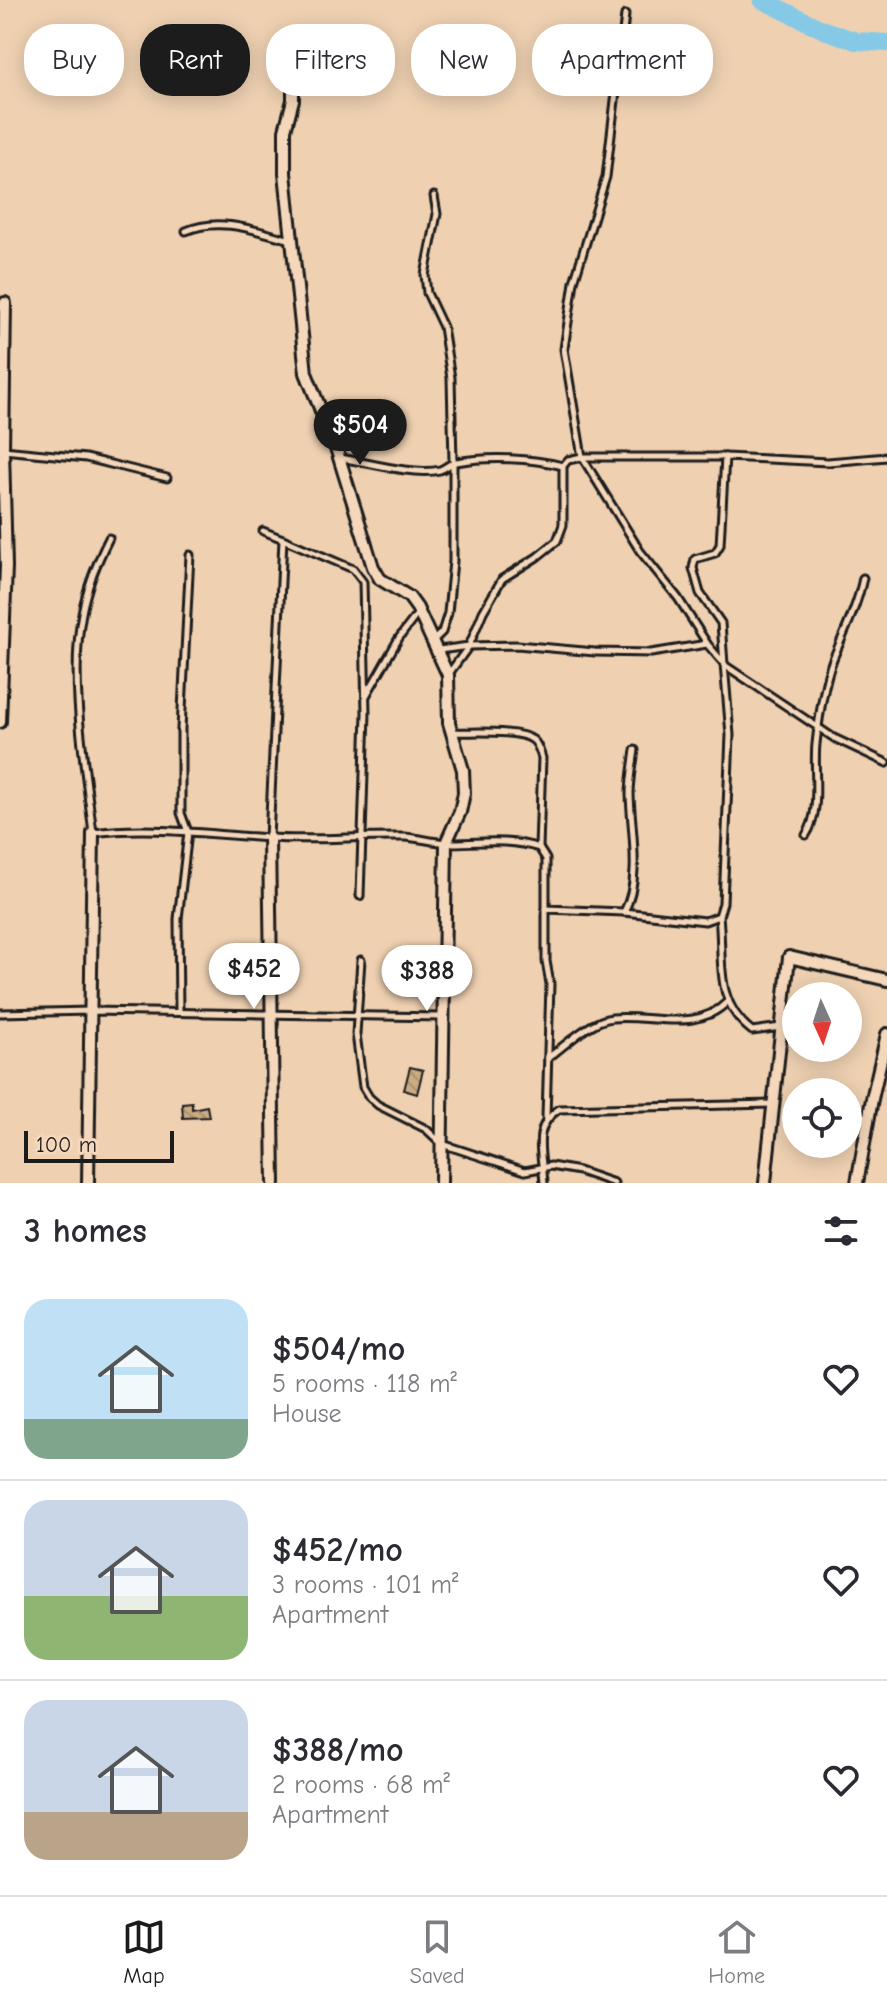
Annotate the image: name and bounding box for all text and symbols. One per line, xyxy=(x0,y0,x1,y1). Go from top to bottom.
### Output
chip: Buy xyxy=(24,24,124,96)
chip: Rent xyxy=(140,24,250,96)
chip: Filters xyxy=(266,24,395,96)
chip: New xyxy=(411,24,516,96)
chip: Apartment xyxy=(532,24,713,96)
pin: $504 xyxy=(313,399,407,467)
text: $504 xyxy=(332,410,388,440)
pin: $452 xyxy=(207,943,301,1011)
pin: $388 xyxy=(380,945,474,1013)
text: $452 xyxy=(227,954,281,984)
text: $388 xyxy=(399,956,455,986)
north arrow xyxy=(782,982,862,1062)
map controls xyxy=(782,982,862,1158)
button: locate xyxy=(782,1078,862,1158)
scale bar xyxy=(24,1127,174,1163)
text: 100 m xyxy=(36,1132,97,1158)
icon: filters xyxy=(819,1209,863,1253)
text: 3 homes xyxy=(24,1211,147,1251)
text: $504/mo xyxy=(272,1329,405,1369)
icon: home xyxy=(88,1331,184,1427)
icon: heart xyxy=(819,1357,863,1401)
text: 5 rooms · 118 m² xyxy=(272,1369,457,1399)
text: House xyxy=(272,1399,342,1429)
text: $452/mo xyxy=(272,1530,403,1570)
icon: home xyxy=(88,1532,184,1628)
icon: heart xyxy=(819,1558,863,1602)
text: 3 rooms · 101 m² xyxy=(272,1570,459,1600)
text: Apartment xyxy=(272,1600,388,1630)
text: $388/mo xyxy=(272,1730,404,1770)
icon: home xyxy=(88,1732,184,1828)
icon: heart xyxy=(819,1758,863,1802)
text: 2 rooms · 68 m² xyxy=(272,1770,450,1800)
text: Apartment xyxy=(272,1800,388,1830)
tab: Map xyxy=(122,1915,166,1989)
tab: Saved xyxy=(410,1915,465,1989)
tab: Home xyxy=(708,1915,765,1989)

